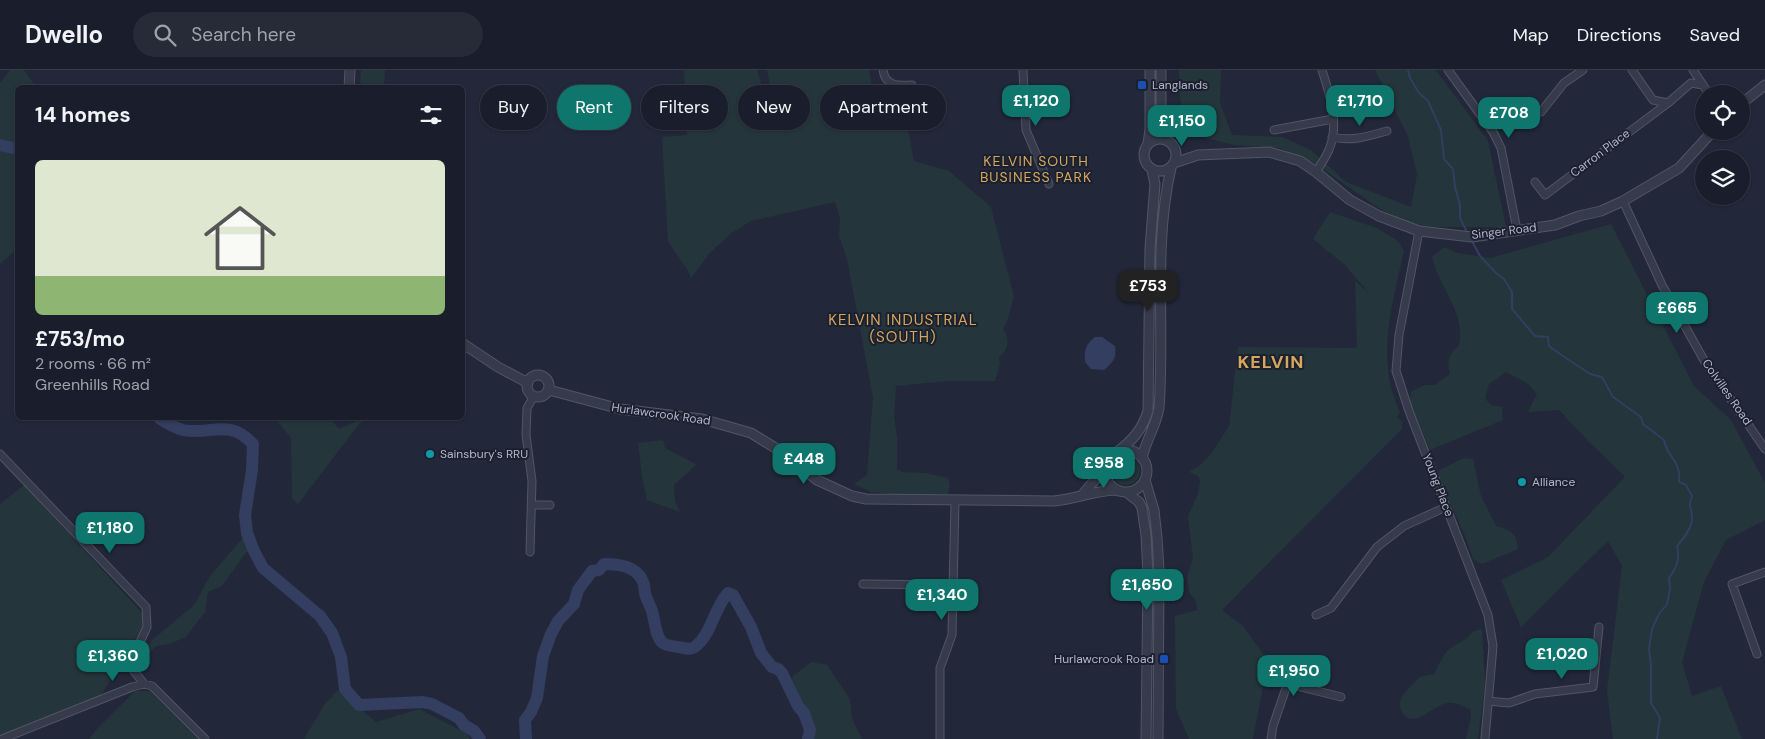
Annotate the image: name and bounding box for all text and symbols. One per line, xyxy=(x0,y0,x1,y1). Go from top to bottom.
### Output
search box xyxy=(133,12,483,57)
text: Dwello xyxy=(25,19,103,50)
icon: search xyxy=(151,21,179,49)
text: Search here xyxy=(191,22,296,47)
text: Map xyxy=(1513,23,1549,47)
text: Directions xyxy=(1577,23,1662,47)
text: Saved xyxy=(1690,23,1740,47)
place label: Langlands xyxy=(1152,77,1208,93)
marker: Langlands xyxy=(1136,79,1148,91)
chip: Buy xyxy=(480,85,547,130)
chip: Rent xyxy=(557,85,631,130)
chip: Filters xyxy=(641,85,728,130)
chip: New xyxy=(738,85,810,130)
chip: Apartment xyxy=(820,85,946,130)
pin: £1,120 xyxy=(995,85,1077,127)
pin: £1,710 xyxy=(1319,85,1401,127)
map controls xyxy=(1695,85,1750,205)
button: locate xyxy=(1695,85,1750,140)
text: £1,120 xyxy=(1013,90,1059,111)
text: £1,710 xyxy=(1337,90,1383,111)
pin: £708 xyxy=(1479,97,1539,139)
text: 14 homes xyxy=(35,101,131,129)
icon: filters xyxy=(417,101,445,129)
text: £708 xyxy=(1489,102,1529,123)
pin: £1,150 xyxy=(1141,104,1223,147)
text: £1,150 xyxy=(1159,110,1205,131)
street label: Carron Place xyxy=(1567,125,1633,181)
button: layers xyxy=(1695,150,1750,205)
district label: KELVIN SOUTH BUSINESS PARK xyxy=(980,152,1092,186)
icon: home xyxy=(195,193,285,283)
street label: Singer Road xyxy=(1470,219,1538,243)
pin: £753 xyxy=(1118,270,1178,312)
text: £753 xyxy=(1129,275,1167,296)
pin: £665 xyxy=(1647,292,1707,334)
text: £665 xyxy=(1657,297,1697,318)
district label: KELVIN INDUSTRIAL (SOUTH) xyxy=(828,310,978,347)
text: £753/mo xyxy=(35,325,125,353)
district label: KELVIN xyxy=(1238,350,1304,374)
text: 2 rooms · 66 m² xyxy=(35,353,151,374)
street label: Colvilles Road xyxy=(1698,356,1756,428)
text: Greenhills Road xyxy=(35,374,150,395)
street label: Hurlawcrook Road xyxy=(610,399,712,429)
pin: £448 xyxy=(774,442,834,485)
place label: Sainsbury's RRU xyxy=(440,446,528,462)
pin: £958 xyxy=(1074,446,1134,489)
marker: Sainsbury's RRU xyxy=(424,448,436,460)
text: £448 xyxy=(784,448,824,469)
street label: Young Place xyxy=(1419,451,1457,519)
text: £958 xyxy=(1084,452,1124,473)
place label: Alliance xyxy=(1532,474,1575,490)
marker: Alliance xyxy=(1516,476,1528,488)
pin: £1,180 xyxy=(69,512,151,554)
text: £1,180 xyxy=(86,517,134,538)
pin: £1,650 xyxy=(1106,568,1188,611)
text: £1,650 xyxy=(1122,574,1172,595)
pin: £1,340 xyxy=(901,578,983,621)
text: £1,340 xyxy=(916,584,968,605)
pin: £1,020 xyxy=(1521,638,1603,680)
pin: £1,360 xyxy=(72,640,154,682)
text: £1,020 xyxy=(1536,643,1588,664)
text: £1,360 xyxy=(88,645,138,666)
place label: Hurlawcrook Road xyxy=(1054,651,1154,667)
marker: Hurlawcrook Road xyxy=(1158,653,1170,665)
pin: £1,950 xyxy=(1253,654,1335,697)
text: £1,950 xyxy=(1268,660,1320,681)

